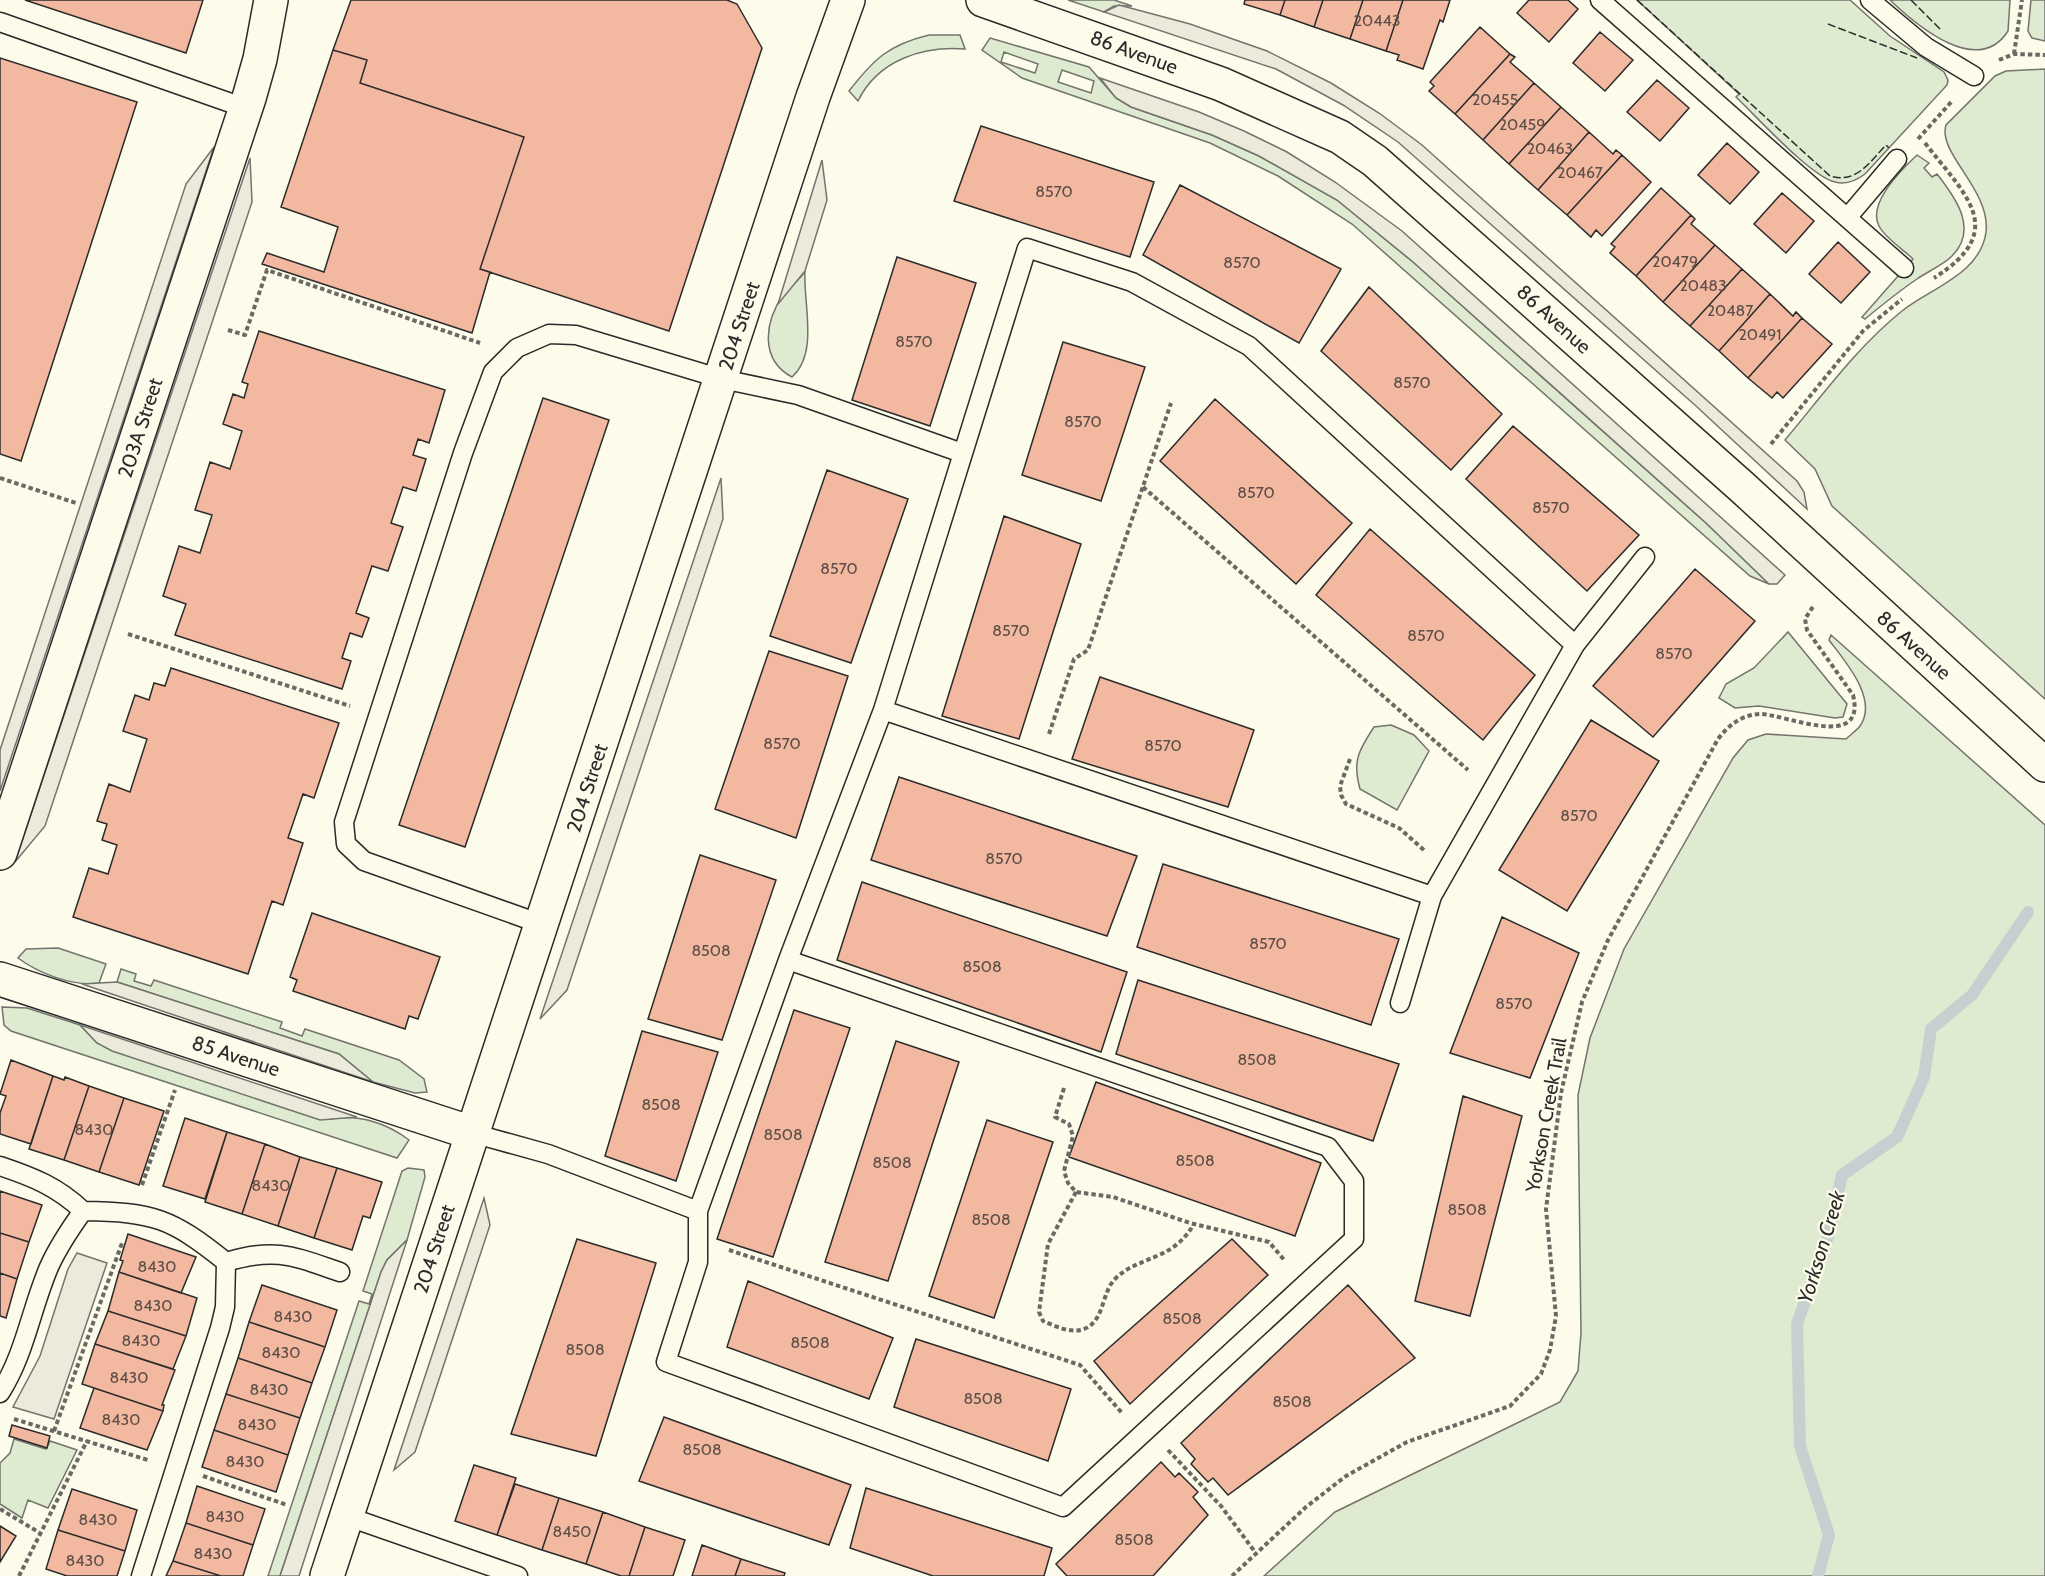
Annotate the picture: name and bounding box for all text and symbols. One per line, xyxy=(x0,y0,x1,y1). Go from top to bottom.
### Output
house number: 20443 xyxy=(1354,11,1400,30)
street label: 86 Avenue xyxy=(1087,25,1181,79)
house number: 20455 xyxy=(1472,90,1518,109)
house number: 20459 xyxy=(1499,115,1545,134)
house number: 20463 xyxy=(1527,139,1573,158)
house number: 20467 xyxy=(1557,163,1603,182)
house number: 8570 xyxy=(1035,182,1073,201)
house number: 20479 xyxy=(1652,252,1698,271)
house number: 8570 xyxy=(1223,253,1261,272)
house number: 20483 xyxy=(1679,276,1727,295)
street label: 204 Street xyxy=(713,278,765,373)
street label: 86 Avenue xyxy=(1512,280,1596,358)
house number: 20487 xyxy=(1707,301,1753,320)
house number: 20491 xyxy=(1738,325,1782,344)
house number: 8570 xyxy=(895,332,933,351)
house number: 8570 xyxy=(1393,373,1431,392)
street label: 203A Street xyxy=(113,375,167,481)
house number: 8570 xyxy=(1064,412,1102,431)
house number: 8570 xyxy=(1237,483,1275,502)
house number: 8570 xyxy=(1532,498,1570,517)
house number: 8570 xyxy=(820,559,858,578)
street label: 86 Avenue xyxy=(1872,606,1956,684)
house number: 8570 xyxy=(992,621,1030,640)
house number: 8570 xyxy=(1407,626,1445,645)
house number: 8570 xyxy=(1655,644,1693,663)
house number: 8570 xyxy=(763,734,801,753)
house number: 8570 xyxy=(1144,736,1182,755)
street label: 204 Street xyxy=(561,740,613,835)
house number: 8570 xyxy=(1560,806,1598,825)
house number: 8570 xyxy=(985,849,1023,868)
house number: 8570 xyxy=(1249,934,1287,953)
house number: 8508 xyxy=(691,941,731,960)
house number: 8508 xyxy=(962,957,1002,976)
house number: 8570 xyxy=(1495,994,1533,1013)
street label: 85 Avenue xyxy=(189,1031,283,1081)
street label: Yorkson Creek Trail xyxy=(1520,1035,1571,1195)
house number: 8508 xyxy=(1237,1050,1277,1069)
house number: 8508 xyxy=(641,1095,681,1114)
house number: 8430 xyxy=(75,1120,113,1139)
house number: 8508 xyxy=(763,1125,803,1144)
house number: 8508 xyxy=(1175,1151,1215,1170)
house number: 8508 xyxy=(872,1153,912,1172)
house number: 8430 xyxy=(252,1176,290,1195)
water label: Yorkson Creek xyxy=(1792,1187,1850,1306)
house number: 8508 xyxy=(1447,1200,1487,1219)
street label: 204 Street xyxy=(408,1201,460,1296)
house number: 8508 xyxy=(971,1210,1011,1229)
house number: 8430 xyxy=(138,1257,176,1276)
house number: 8430 xyxy=(134,1296,172,1315)
house number: 8430 xyxy=(274,1307,312,1326)
house number: 8508 xyxy=(1162,1309,1202,1328)
house number: 8430 xyxy=(122,1331,160,1350)
house number: 8508 xyxy=(790,1333,830,1352)
house number: 8508 xyxy=(565,1340,605,1359)
house number: 8430 xyxy=(262,1343,300,1362)
house number: 8430 xyxy=(110,1368,148,1387)
house number: 8430 xyxy=(250,1380,288,1399)
house number: 8508 xyxy=(963,1389,1003,1408)
house number: 8508 xyxy=(1272,1392,1312,1411)
house number: 8430 xyxy=(102,1410,140,1429)
house number: 8430 xyxy=(238,1415,276,1434)
house number: 8508 xyxy=(682,1440,722,1459)
house number: 8430 xyxy=(226,1452,264,1471)
house number: 8430 xyxy=(206,1507,244,1526)
house number: 8430 xyxy=(79,1510,117,1529)
house number: 8450 xyxy=(553,1522,591,1541)
house number: 8508 xyxy=(1114,1530,1154,1549)
house number: 8430 xyxy=(194,1544,232,1563)
house number: 8430 xyxy=(66,1551,104,1570)

